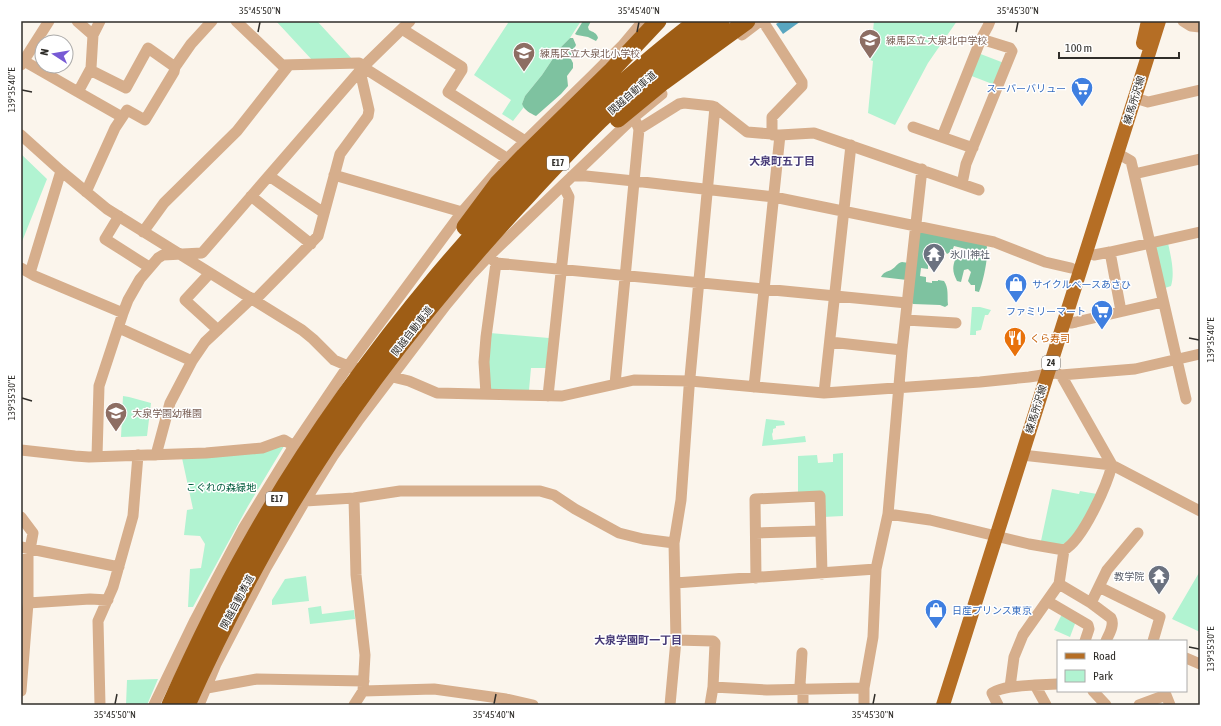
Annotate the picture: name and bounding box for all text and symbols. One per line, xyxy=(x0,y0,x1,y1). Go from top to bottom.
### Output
text: 35°45'50"N xyxy=(239,5,281,16)
text: 35°45'40"N xyxy=(618,5,660,16)
text: 35°45'30"N xyxy=(997,5,1039,16)
school or university icon: 練馬区立 大泉北中学校 xyxy=(857,27,883,60)
north arrow xyxy=(34,34,74,74)
scale bar xyxy=(1059,34,1179,60)
place label: 練馬区立 大泉北中学校 xyxy=(886,35,987,46)
school or university icon: 練馬区立大泉北小学校 xyxy=(511,40,537,73)
text: 100 m xyxy=(1065,41,1092,55)
text: N xyxy=(38,47,51,56)
place label: 練馬区立大泉北小学校 xyxy=(540,48,640,59)
text: 139°35'40"E xyxy=(6,67,17,112)
street label: 関越自動車道 xyxy=(606,69,658,117)
street label: 練馬所沢線 xyxy=(1121,74,1147,126)
supermarket icon: スーパーバリュー xyxy=(1069,75,1095,108)
place label: スーパーバリュー xyxy=(986,83,1066,94)
district label: 大泉町五丁目 xyxy=(749,155,815,167)
road number: E17 xyxy=(547,156,569,170)
temple icon: 氷川神社 xyxy=(921,241,947,274)
place label: 氷川神社 xyxy=(950,249,990,260)
shop icon: サイクルベースあさひ xyxy=(1003,271,1029,304)
place label: サイクルベースあさひ xyxy=(1032,279,1131,290)
supermarket icon: ファミリーマート xyxy=(1089,298,1115,331)
street label: 関越自動車道 xyxy=(389,304,435,358)
place label: ファミリーマート xyxy=(1006,306,1086,317)
text: 139°35'40"E xyxy=(1205,317,1216,362)
restaurant icon: くら寿司 xyxy=(1002,325,1028,358)
place label: くら寿司 xyxy=(1030,333,1070,344)
road number: 24 xyxy=(1042,356,1060,370)
text: 139°35'30"E xyxy=(6,375,17,420)
street label: 練馬所沢線 xyxy=(1023,383,1049,435)
school or university icon: 大泉学園幼稚園 xyxy=(103,400,129,433)
place label: 大泉学園幼稚園 xyxy=(132,408,202,419)
park label: こぐれの森緑地 xyxy=(186,482,257,493)
road number: E17 xyxy=(266,492,288,506)
temple icon: 教学院 xyxy=(1146,563,1172,596)
place label: 教学院 xyxy=(1114,571,1144,582)
street label: 関越自動車道 xyxy=(218,573,256,631)
shop icon: 日産プリンス東京 xyxy=(923,597,949,630)
place label: 日産プリンス東京 xyxy=(952,605,1032,616)
text: 139°35'30"E xyxy=(1205,626,1216,671)
district label: 大泉学園町一丁目 xyxy=(594,634,682,646)
legend xyxy=(1057,640,1187,692)
text: Road xyxy=(1093,649,1116,663)
text: Park xyxy=(1093,669,1114,683)
text: 35°45'50"N xyxy=(94,709,136,720)
text: 35°45'40"N xyxy=(473,709,515,720)
text: 35°45'30"N xyxy=(852,709,894,720)

